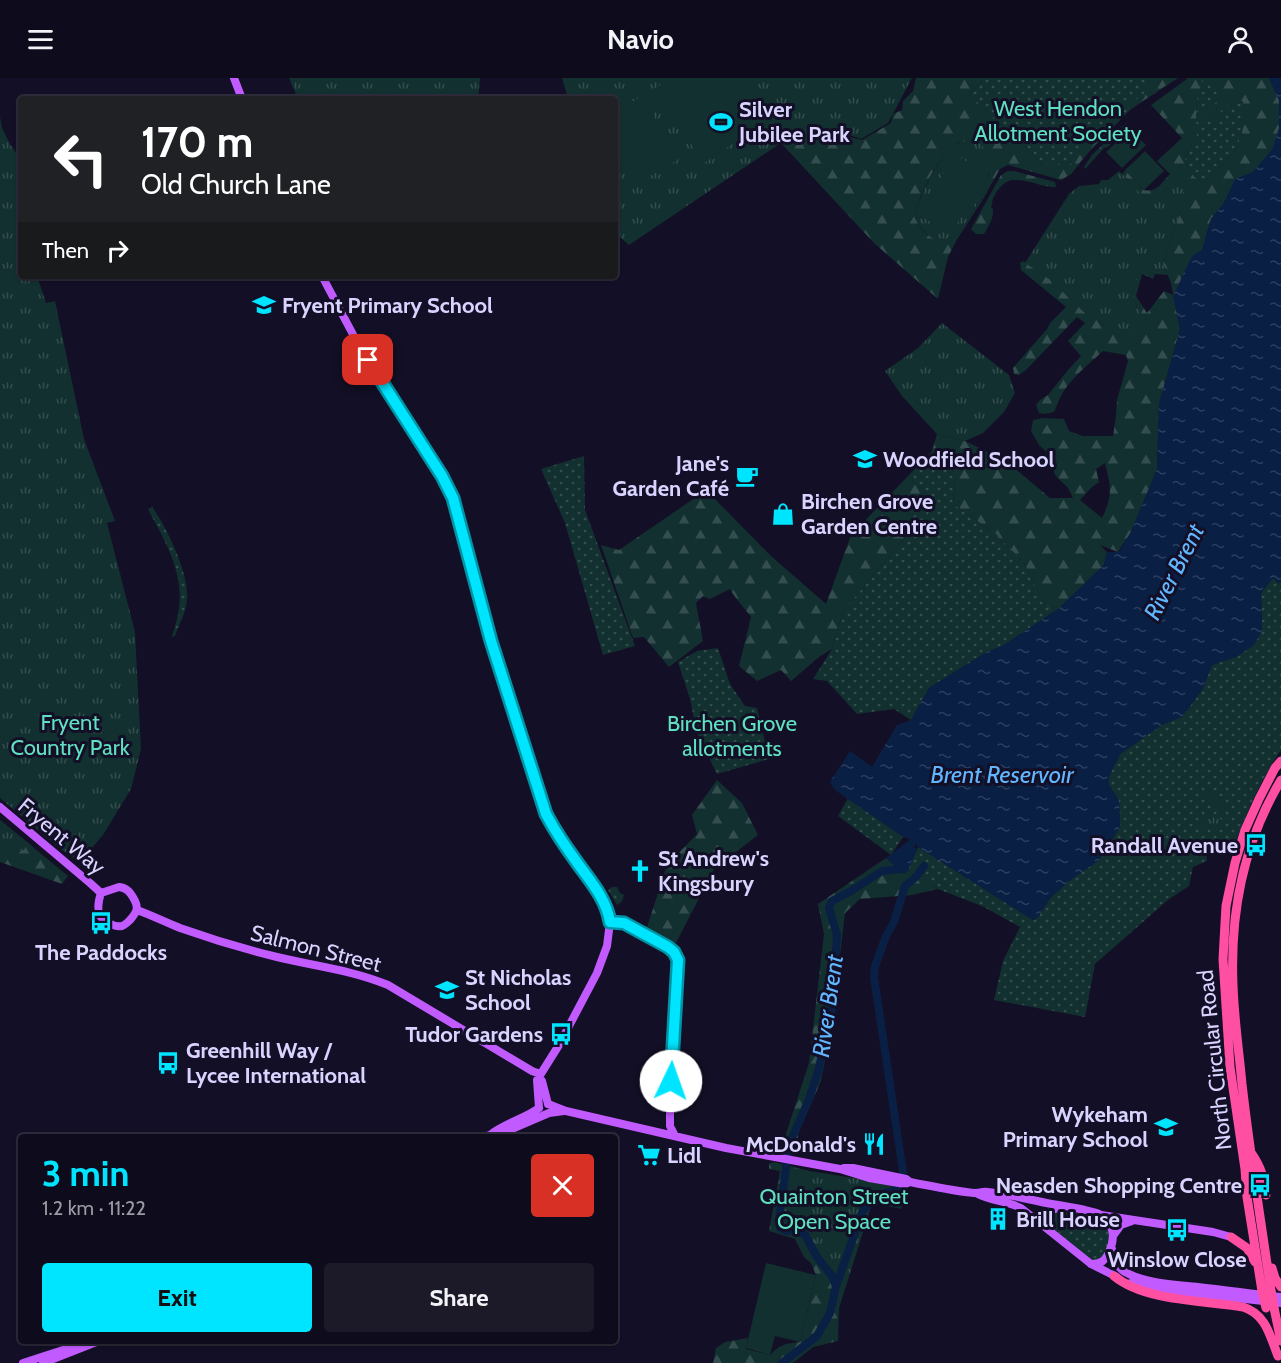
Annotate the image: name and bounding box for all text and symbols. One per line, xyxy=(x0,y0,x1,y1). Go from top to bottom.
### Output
icon: menu xyxy=(24,23,57,56)
text: Navio xyxy=(607,23,674,56)
icon: person xyxy=(1224,23,1257,56)
park label: West Hendon Allotment Society xyxy=(974,95,1142,147)
place label: Silver Jubilee Park xyxy=(738,96,850,148)
sports icon: Silver Jubilee Park xyxy=(708,109,734,135)
text: 170 m xyxy=(141,116,253,168)
icon: left xyxy=(42,120,120,198)
text: Old Church Lane xyxy=(141,168,331,201)
icon: right xyxy=(101,234,134,267)
text: Then xyxy=(42,237,89,264)
school or university icon: Fryent Primary School xyxy=(251,292,277,318)
place label: Fryent Primary School xyxy=(282,292,493,319)
pin xyxy=(342,334,393,385)
icon: arrive xyxy=(351,343,384,376)
school or university icon: Woodfield School xyxy=(852,446,878,472)
place label: Woodfield School xyxy=(883,446,1054,473)
place label: Jane's Garden Café xyxy=(612,450,729,502)
cafe icon: Jane's Garden Café xyxy=(734,463,760,489)
place label: Birchen Grove Garden Centre xyxy=(801,488,937,540)
shop icon: Birchen Grove Garden Centre xyxy=(770,501,796,527)
water label: River Brent xyxy=(1137,519,1210,624)
park label: Fryent Country Park xyxy=(10,709,130,761)
park label: Birchen Grove allotments xyxy=(667,710,797,762)
water label: Brent Reservoir xyxy=(930,760,1075,789)
street label: Fryent Way xyxy=(13,792,111,881)
place label: Randall Avenue xyxy=(1091,832,1238,859)
bus stop icon: Randall Avenue xyxy=(1243,832,1269,858)
place label: St Andrew's Kingsbury xyxy=(658,845,769,897)
church icon: St Andrew's Kingsbury xyxy=(627,858,653,884)
bus stop icon: The Paddocks xyxy=(88,910,114,936)
street label: Salmon Street xyxy=(248,919,385,978)
place label: The Paddocks xyxy=(35,939,167,966)
water label: River Brent xyxy=(806,952,849,1059)
place label: St Nicholas School xyxy=(465,964,571,1016)
street label: North Circular Road xyxy=(1192,969,1237,1151)
school or university icon: St Nicholas School xyxy=(434,977,460,1003)
place label: Tudor Gardens xyxy=(405,1021,543,1048)
bus stop icon: Tudor Gardens xyxy=(548,1021,574,1047)
place label: Greenhill Way / Lycee International xyxy=(186,1037,366,1089)
position arrow xyxy=(639,1049,703,1113)
bus stop icon: Greenhill Way / Lycee International xyxy=(155,1050,181,1076)
place label: Wykeham Primary School xyxy=(1003,1101,1148,1153)
school or university icon: Wykeham Primary School xyxy=(1153,1114,1179,1140)
place label: McDonald's xyxy=(745,1131,856,1158)
restaurant icon: McDonald's xyxy=(861,1131,887,1157)
supermarket icon: Lidl xyxy=(636,1142,662,1168)
place label: Lidl xyxy=(667,1142,702,1169)
text: 3 min xyxy=(42,1151,129,1195)
button: close xyxy=(531,1154,594,1217)
place label: Neasden Shopping Centre xyxy=(996,1172,1242,1199)
bus stop icon: Neasden Shopping Centre xyxy=(1247,1172,1273,1198)
park label: Quainton Street Open Space xyxy=(760,1183,909,1235)
text: 1.2 km · 11:22 xyxy=(42,1196,146,1220)
building icon: Brill House xyxy=(985,1206,1011,1232)
place label: Brill House xyxy=(1016,1206,1120,1233)
bus stop icon: Winslow Close xyxy=(1164,1217,1190,1243)
place label: Winslow Close xyxy=(1107,1246,1247,1273)
button: Exit xyxy=(42,1263,312,1332)
button: Share xyxy=(324,1263,594,1332)

